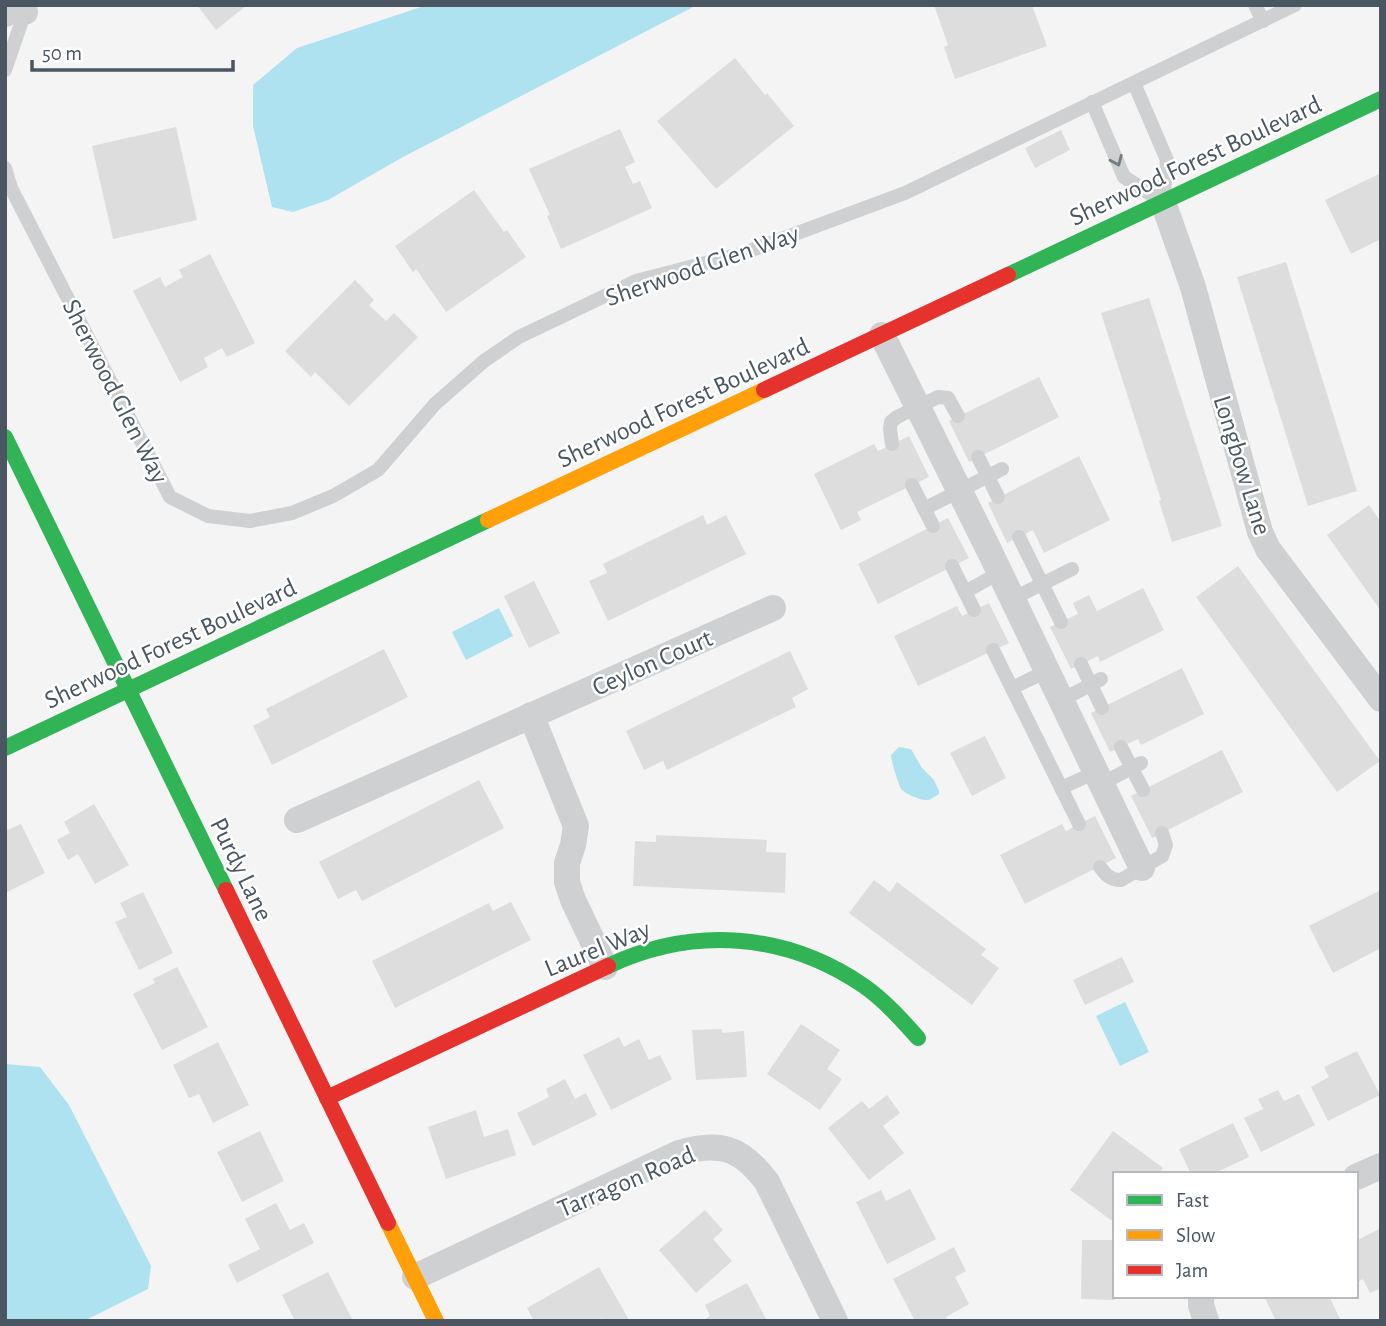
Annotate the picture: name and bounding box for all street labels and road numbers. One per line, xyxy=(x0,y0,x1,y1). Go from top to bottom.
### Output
street label: Sherwood Forest Boulevard xyxy=(1066,91,1325,231)
street label: Sherwood Glen Way xyxy=(602,221,802,311)
street label: Sherwood Glen Way xyxy=(58,295,173,488)
street label: Sherwood Forest Boulevard xyxy=(554,333,813,473)
street label: Longbow Lane xyxy=(1208,392,1276,538)
street label: Sherwood Forest Boulevard xyxy=(41,574,300,714)
street label: Ceylon Court xyxy=(589,625,716,701)
street label: Purdy Lane xyxy=(205,814,277,925)
street label: Laurel Way xyxy=(541,916,654,982)
street label: Tarragon Road xyxy=(554,1141,699,1222)

